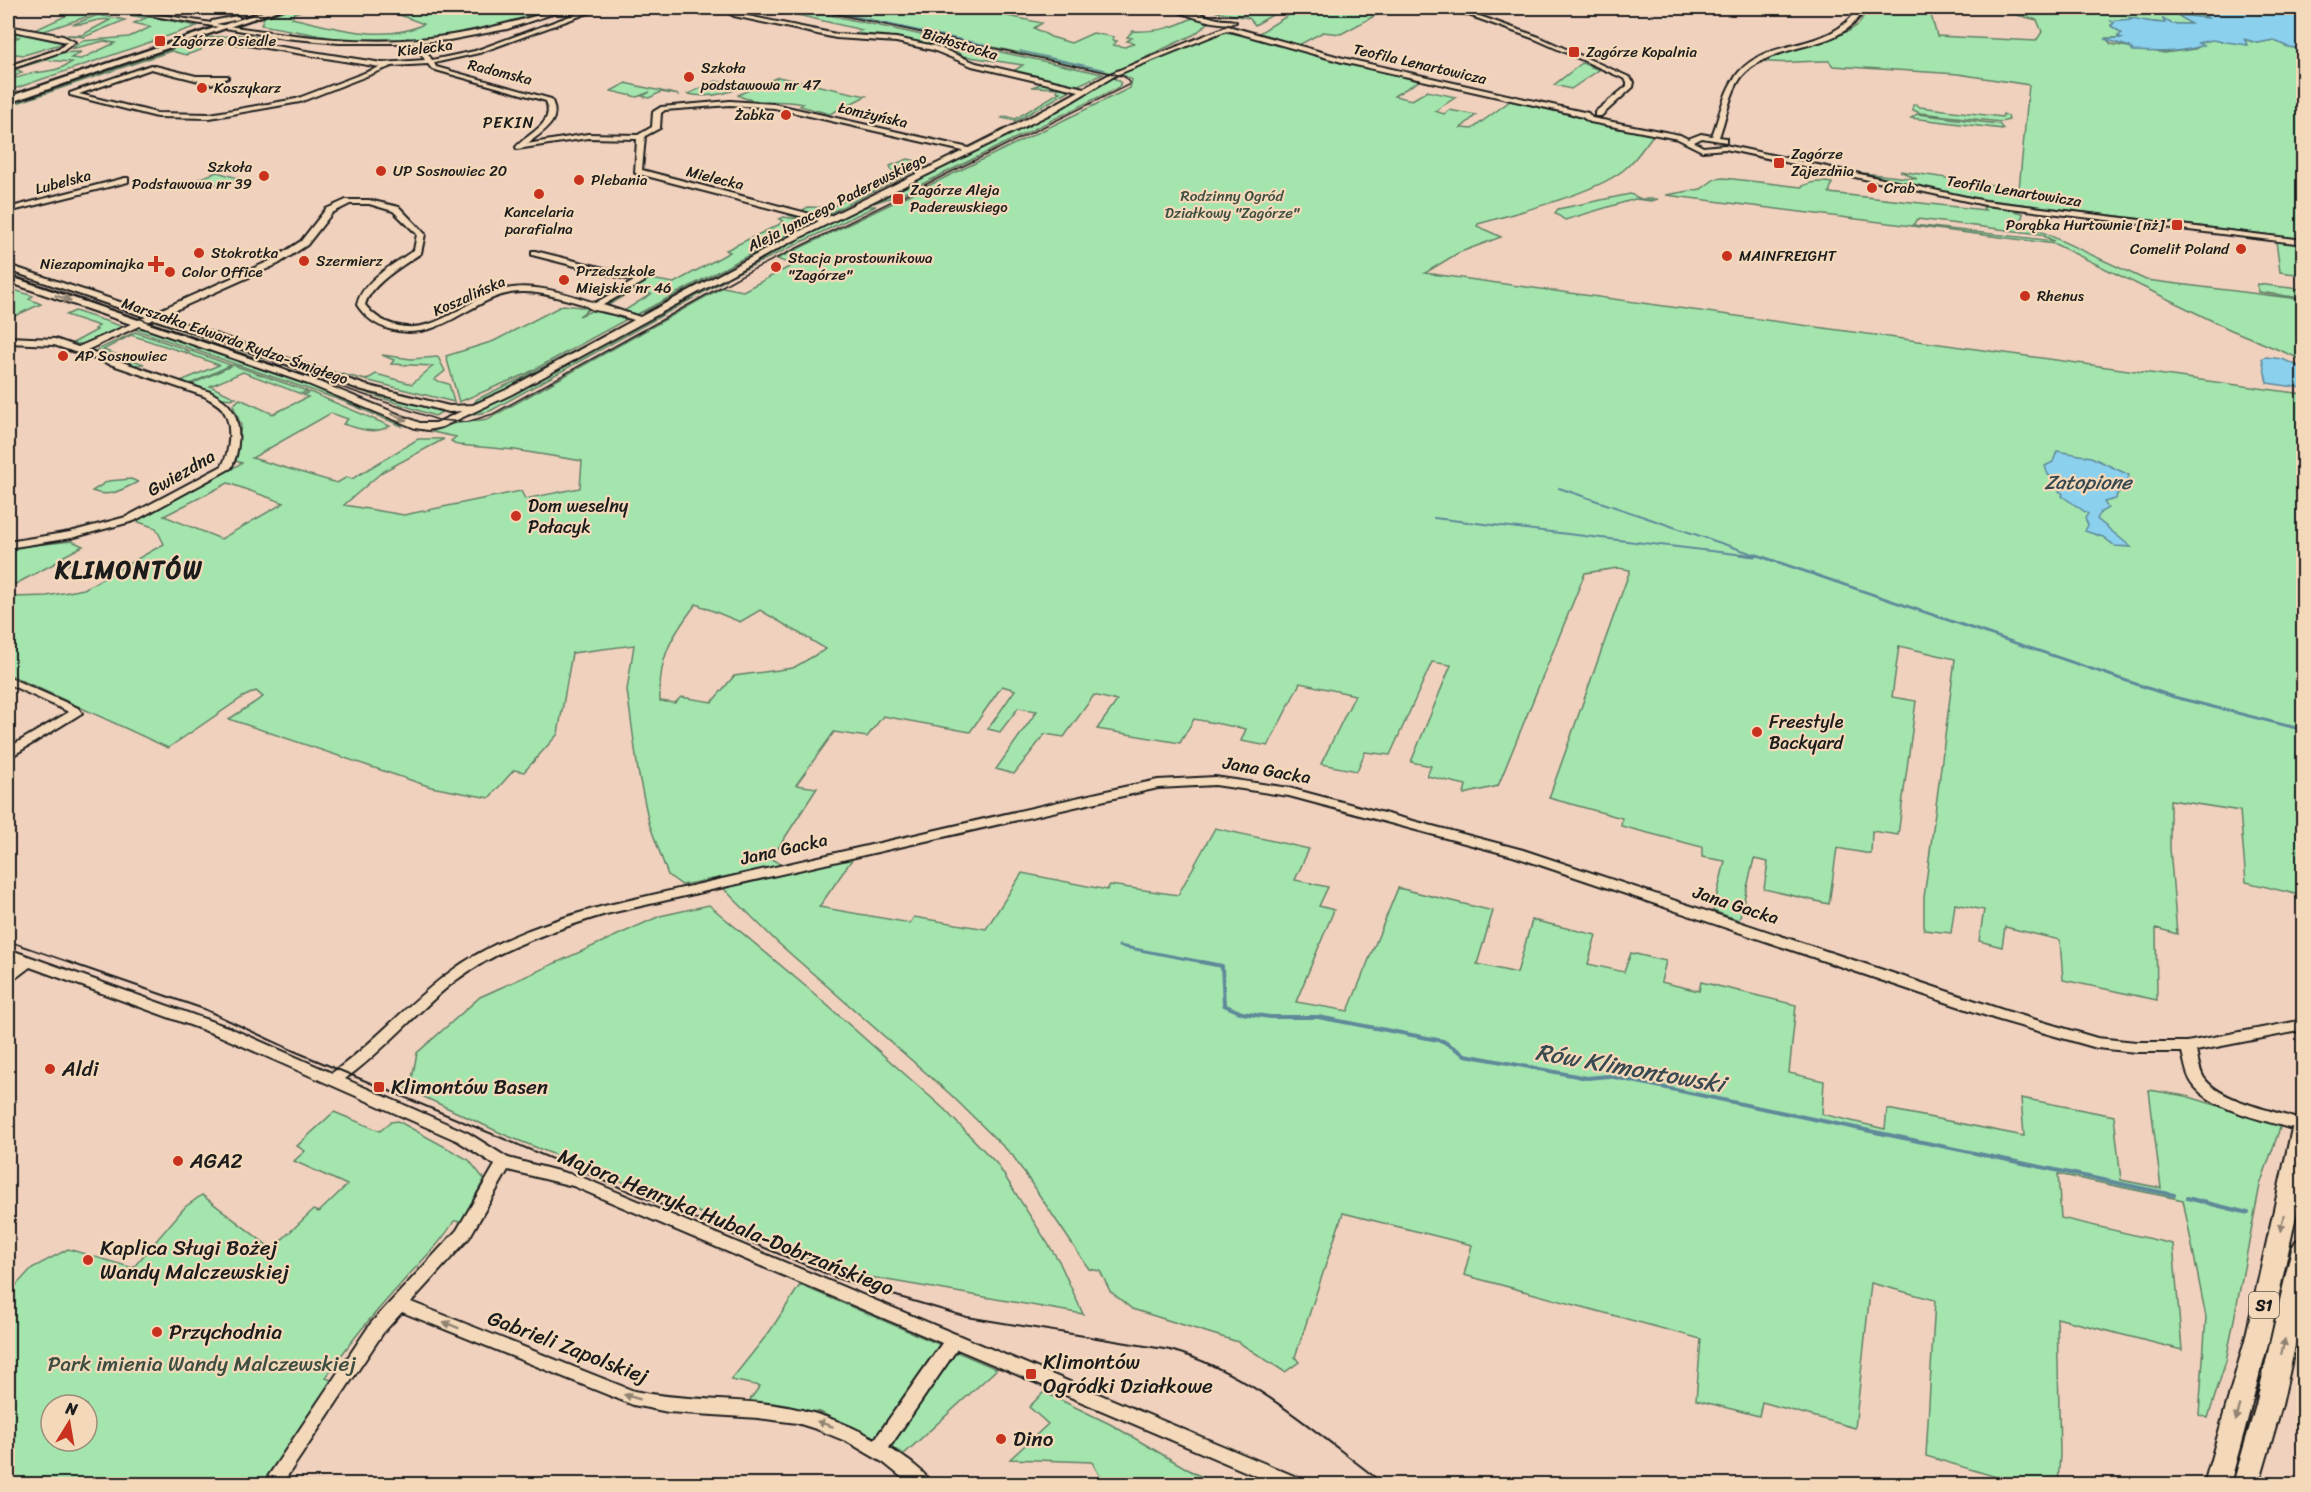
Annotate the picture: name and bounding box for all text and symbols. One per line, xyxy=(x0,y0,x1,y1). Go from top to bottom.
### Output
street label: Białostocka xyxy=(919,20,1001,68)
place label: Zagórze Osiedle xyxy=(172,28,276,54)
street label: Kielecka xyxy=(396,32,455,64)
marker: Zagórze Osiedle xyxy=(153,34,167,48)
street label: Teofila Lenartowicza xyxy=(1351,36,1490,92)
place label: Zagórze Kopalnia xyxy=(1586,39,1697,65)
marker: Zagórze Kopalnia xyxy=(1567,45,1581,59)
street label: Radomska xyxy=(465,51,535,93)
place label: Szkoła podstawowa nr 47 xyxy=(700,55,822,98)
marker: Szkoła podstawowa nr 47 xyxy=(682,70,696,84)
place label: Koszykarz xyxy=(214,75,282,101)
marker: Koszykarz xyxy=(195,81,209,95)
street label: Łomżyńska xyxy=(836,94,911,136)
place label: Żabka xyxy=(735,102,774,128)
district label: PEKIN xyxy=(483,108,535,137)
marker: Żabka xyxy=(779,108,793,122)
place label: Zagórze Zajezdnia xyxy=(1791,141,1855,184)
street label: Aleja Ignacego Paderewskiego xyxy=(742,145,932,259)
place label: Szkoła Podstawowa nr 39 xyxy=(132,154,252,197)
marker: Zagórze Zajezdnia xyxy=(1772,156,1786,170)
place label: UP Sosnowiec 20 xyxy=(393,158,507,184)
street label: Mielecka xyxy=(683,158,747,198)
street label: Lubelska xyxy=(32,162,94,202)
marker: UP Sosnowiec 20 xyxy=(374,164,388,178)
place label: Plebania xyxy=(591,167,648,193)
street label: Teofila Lenartowicza xyxy=(1945,168,2084,215)
marker: Szkoła Podstawowa nr 39 xyxy=(257,169,271,183)
marker: Plebania xyxy=(572,173,586,187)
place label: Crab xyxy=(1884,175,1915,201)
place label: Zagórze Aleja Paderewskiego xyxy=(910,177,1008,220)
marker: Crab xyxy=(1865,181,1879,195)
park label: Rodzinny Ogród Działkowy "Zagórze" xyxy=(1165,183,1300,226)
marker: Kancelaria parafialna xyxy=(532,187,546,201)
marker: Zagórze Aleja Paderewskiego xyxy=(891,192,905,206)
place label: Kancelaria parafialna xyxy=(504,199,574,242)
place label: Porąbka Hurtownie [nż] xyxy=(2006,212,2165,238)
marker: Porąbka Hurtownie [nż] xyxy=(2170,218,2184,232)
place label: Comelit Poland xyxy=(2130,236,2230,262)
place label: Stokrotka xyxy=(211,240,279,266)
marker: Comelit Poland xyxy=(2234,242,2248,256)
place label: MAINFREIGHT xyxy=(1739,243,1838,269)
place label: Stacja prostownikowa "Zagórze" xyxy=(788,245,933,288)
marker: Stokrotka xyxy=(192,246,206,260)
place label: Szermierz xyxy=(316,248,383,274)
marker: MAINFREIGHT xyxy=(1720,249,1734,263)
place label: Niezapominajka xyxy=(40,251,144,277)
marker: Szermierz xyxy=(297,254,311,268)
marker: Niezapominajka xyxy=(149,257,163,271)
place label: Przedszkole Miejskie nr 46 xyxy=(576,258,672,301)
place label: Color Office xyxy=(182,259,263,285)
marker: Stacja prostownikowa "Zagórze" xyxy=(769,260,783,274)
marker: Color Office xyxy=(163,265,177,279)
street label: Koszalińska xyxy=(428,268,510,324)
marker: Przedszkole Miejskie nr 46 xyxy=(557,273,571,287)
place label: Rhenus xyxy=(2037,283,2085,309)
marker: Rhenus xyxy=(2018,289,2032,303)
street label: Marszałka Edwarda Rydza-Śmigłego xyxy=(118,290,352,392)
one-way arrow xyxy=(54,294,72,303)
place label: AP Sosnowiec xyxy=(74,343,168,369)
marker: AP Sosnowiec xyxy=(56,349,70,363)
one-way arrow xyxy=(391,413,408,422)
street label: Gwiezdna xyxy=(141,440,221,506)
water label: Zatopione xyxy=(2044,465,2133,500)
place label: Dom weselny Pałacyk xyxy=(528,490,629,543)
marker: Dom weselny Pałacyk xyxy=(509,509,523,523)
district label: KLIMONTÓW xyxy=(54,549,203,591)
place label: Freestyle Backyard xyxy=(1769,706,1845,759)
marker: Freestyle Backyard xyxy=(1750,725,1764,739)
street label: Jana Gacka xyxy=(1220,746,1313,793)
street label: Jana Gacka xyxy=(736,823,831,875)
street label: Jana Gacka xyxy=(1688,876,1783,934)
water label: Rów Klimontowski xyxy=(1533,1031,1732,1106)
place label: Aldi xyxy=(61,1050,100,1088)
marker: Aldi xyxy=(43,1062,57,1076)
place label: Klimontów Basen xyxy=(391,1068,548,1106)
marker: Klimontów Basen xyxy=(372,1080,386,1094)
street label: Majora Henryka Hubala-Dobrzańskiego xyxy=(552,1137,900,1307)
place label: AGA2 xyxy=(189,1142,243,1180)
marker: AGA2 xyxy=(171,1154,185,1168)
one-way arrow xyxy=(2277,1213,2286,1232)
place label: Kaplica Sługi Bożej Wandy Malczewskiej xyxy=(100,1229,289,1291)
marker: Kaplica Sługi Bożej Wandy Malczewskiej xyxy=(81,1253,95,1267)
road number: S1 xyxy=(2249,1292,2279,1318)
street label: Gabrieli Zapolskiej xyxy=(482,1299,654,1395)
place label: Przychodnia xyxy=(169,1313,282,1351)
one-way arrow xyxy=(442,1320,460,1330)
marker: Przychodnia xyxy=(150,1325,164,1339)
one-way arrow xyxy=(2279,1337,2288,1356)
place label: Klimontów Ogródki Działkowe xyxy=(1043,1343,1213,1405)
park label: Park imienia Wandy Malczewskiej xyxy=(48,1345,356,1383)
marker: Klimontów Ogródki Działkowe xyxy=(1024,1367,1038,1381)
one-way arrow xyxy=(623,1392,641,1402)
north arrow xyxy=(39,1393,99,1453)
text: N xyxy=(63,1393,81,1424)
one-way arrow xyxy=(2233,1404,2242,1422)
one-way arrow xyxy=(816,1419,834,1429)
place label: Dino xyxy=(1013,1420,1054,1458)
marker: Dino xyxy=(994,1432,1008,1446)

